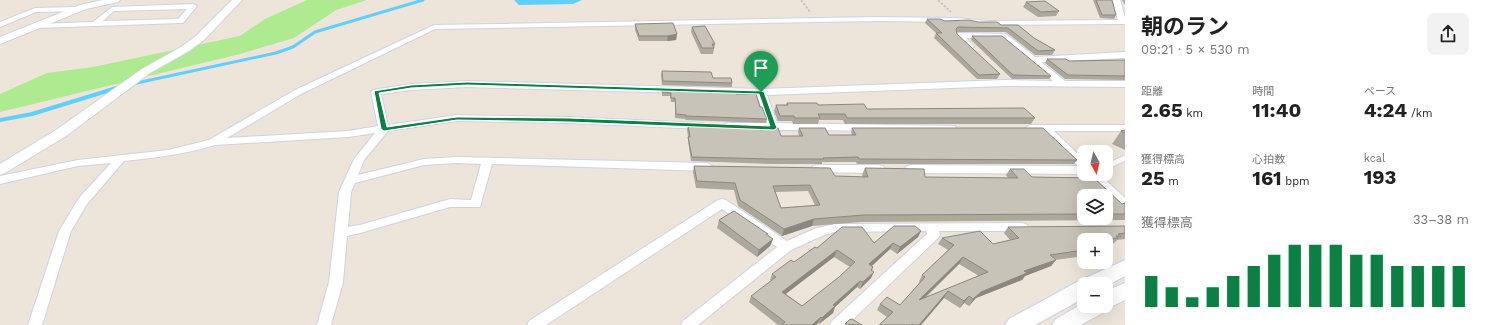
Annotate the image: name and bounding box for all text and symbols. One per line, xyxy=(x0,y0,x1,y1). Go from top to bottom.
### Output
button: share xyxy=(1427,13,1469,55)
text: 朝のラン xyxy=(1141,14,1229,39)
text: 09:21 · 5 × 530 m xyxy=(1141,42,1250,57)
pin xyxy=(744,51,778,92)
icon: arrive xyxy=(750,57,772,79)
text: 距離 xyxy=(1141,85,1163,98)
text: 時間 xyxy=(1252,85,1274,98)
text: ペース xyxy=(1364,85,1396,98)
text: 2.65 xyxy=(1141,98,1183,122)
text: 11:40 xyxy=(1252,98,1301,122)
text: 4:24 xyxy=(1364,98,1407,122)
text: km xyxy=(1183,107,1203,120)
text: /km xyxy=(1407,107,1433,120)
north arrow xyxy=(1077,145,1113,181)
map controls xyxy=(1077,145,1113,313)
text: kcal xyxy=(1364,152,1385,165)
text: 獲得標高 xyxy=(1141,153,1185,166)
text: 心拍数 xyxy=(1252,153,1285,166)
text: 193 xyxy=(1364,165,1396,189)
text: 25 xyxy=(1141,166,1165,190)
text: 161 xyxy=(1252,166,1282,190)
text: m xyxy=(1165,175,1179,188)
text: bpm xyxy=(1282,175,1310,188)
button: layers xyxy=(1077,189,1113,225)
text: 33–38 m xyxy=(1413,212,1469,227)
text: 獲得標高 xyxy=(1141,215,1193,230)
button: + xyxy=(1077,233,1113,269)
button: − xyxy=(1077,277,1113,313)

